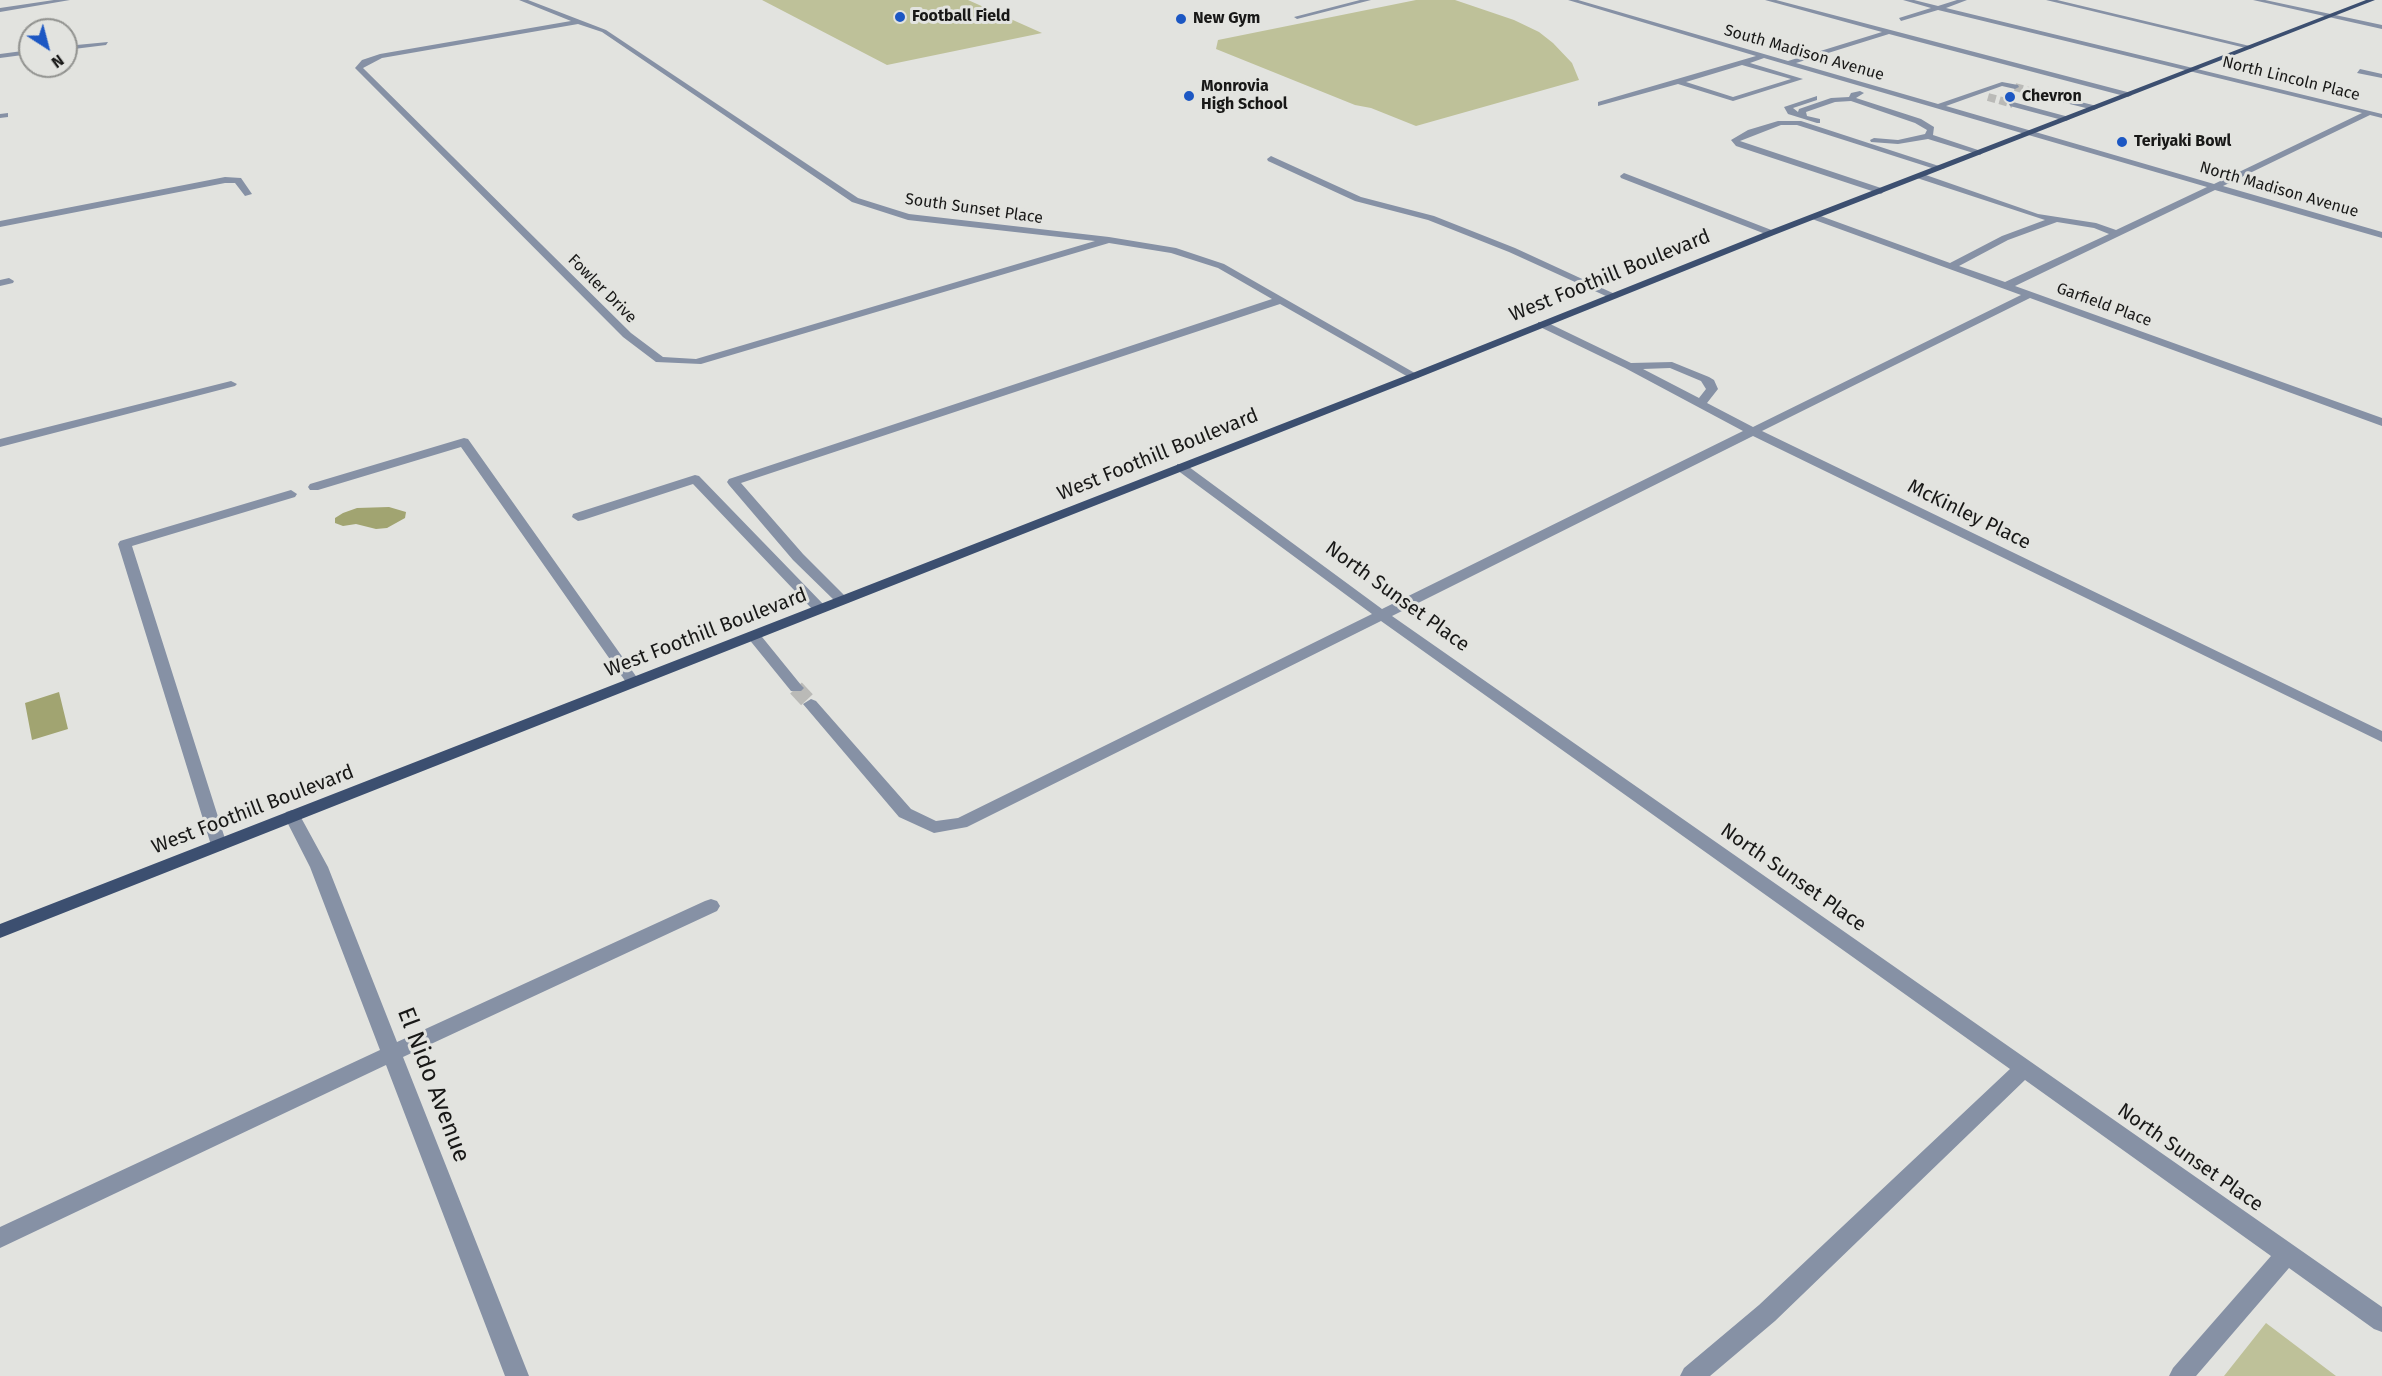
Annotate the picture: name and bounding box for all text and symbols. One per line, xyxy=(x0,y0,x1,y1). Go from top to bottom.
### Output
place label: Football Field xyxy=(912,7,1010,27)
place label: New Gym xyxy=(1193,9,1260,29)
marker: Football Field xyxy=(893,10,907,24)
marker: New Gym xyxy=(1174,12,1188,26)
north arrow xyxy=(18,18,78,78)
street label: South Madison Avenue xyxy=(1722,21,1886,85)
text: N xyxy=(48,51,68,72)
street label: North Lincoln Place xyxy=(2220,53,2362,105)
place label: Monrovia High School xyxy=(1201,77,1287,115)
place label: Chevron xyxy=(2022,87,2082,107)
marker: Monrovia High School xyxy=(1182,89,1196,103)
marker: Chevron xyxy=(2003,90,2017,104)
place label: Teriyaki Bowl xyxy=(2134,132,2231,152)
marker: Teriyaki Bowl xyxy=(2115,135,2129,149)
street label: North Madison Avenue xyxy=(2197,158,2361,222)
street label: South Sunset Place xyxy=(904,190,1044,228)
street label: West Foothill Boulevard xyxy=(1506,225,1714,327)
street label: Fowler Drive xyxy=(564,251,640,327)
street label: Garfield Place xyxy=(2054,279,2154,331)
street label: West Foothill Boulevard xyxy=(1054,404,1262,506)
street label: McKinley Place xyxy=(1903,475,2035,555)
street label: North Sunset Place xyxy=(1320,537,1474,657)
street label: West Foothill Boulevard xyxy=(601,583,811,683)
street label: West Foothill Boulevard xyxy=(148,760,358,860)
street label: North Sunset Place xyxy=(1715,819,1871,937)
street label: El Nido Avenue xyxy=(390,1003,476,1167)
street label: North Sunset Place xyxy=(2112,1099,2268,1217)

